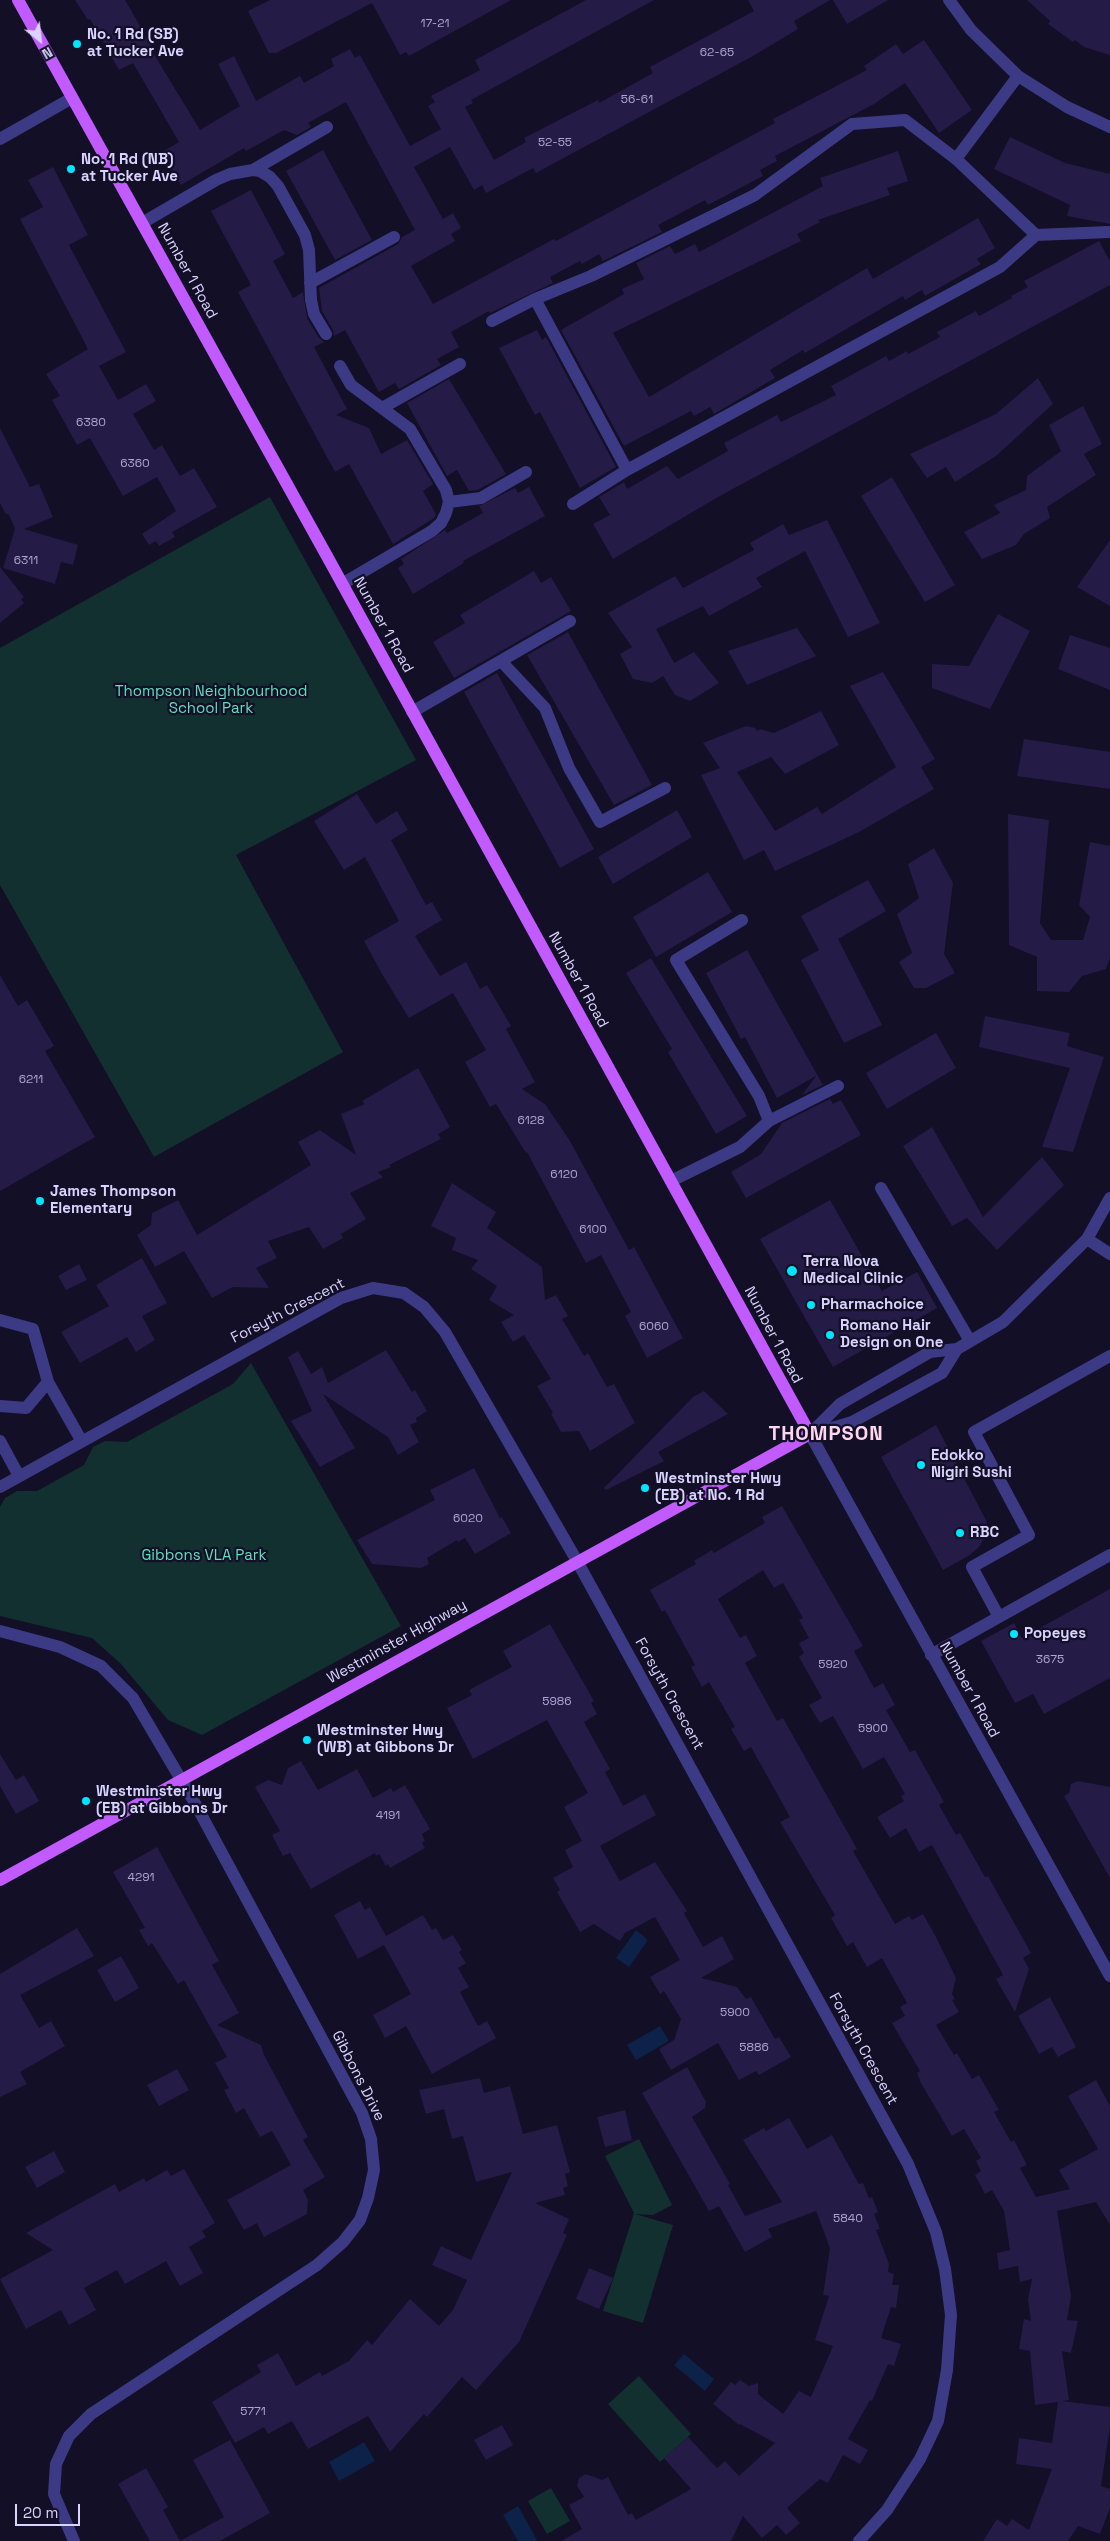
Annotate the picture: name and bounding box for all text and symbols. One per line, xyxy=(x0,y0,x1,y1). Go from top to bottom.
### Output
north arrow xyxy=(15,15,65,65)
house number: 17-21 xyxy=(421,17,449,31)
place label: No. 1 Rd (SB) at Tucker Ave xyxy=(87,26,184,61)
marker: No. 1 Rd (SB) at Tucker Ave xyxy=(71,38,83,50)
text: N xyxy=(39,43,56,63)
house number: 62-65 xyxy=(700,46,734,60)
house number: 56-61 xyxy=(621,93,653,107)
house number: 52-55 xyxy=(538,136,572,150)
place label: No. 1 Rd (NB) at Tucker Ave xyxy=(81,151,178,186)
marker: No. 1 Rd (NB) at Tucker Ave xyxy=(65,163,77,175)
street label: Number 1 Road xyxy=(153,220,221,322)
house number: 6380 xyxy=(76,416,106,430)
house number: 6360 xyxy=(120,457,150,471)
house number: 6311 xyxy=(14,554,38,568)
street label: Number 1 Road xyxy=(349,574,417,676)
park label: Thompson Neighbourhood School Park xyxy=(115,683,307,718)
street label: Number 1 Road xyxy=(544,929,612,1031)
house number: 6211 xyxy=(19,1073,43,1087)
house number: 6128 xyxy=(517,1114,545,1128)
house number: 6120 xyxy=(550,1168,578,1182)
place label: James Thompson Elementary xyxy=(50,1183,176,1218)
marker: James Thompson Elementary xyxy=(34,1195,46,1207)
house number: 6100 xyxy=(579,1223,607,1237)
place label: Terra Nova Medical Clinic xyxy=(803,1253,903,1288)
marker: Terra Nova Medical Clinic xyxy=(785,1264,799,1278)
street label: Forsyth Crescent xyxy=(228,1275,348,1347)
street label: Number 1 Road xyxy=(740,1284,806,1386)
place label: Pharmachoice xyxy=(821,1296,924,1314)
marker: Pharmachoice xyxy=(805,1299,817,1311)
place label: Romano Hair Design on One xyxy=(840,1317,943,1352)
house number: 6060 xyxy=(639,1320,669,1334)
marker: Romano Hair Design on One xyxy=(824,1329,836,1341)
district label: THOMPSON xyxy=(767,1423,885,1447)
place label: Edokko Nigiri Sushi xyxy=(931,1447,1012,1482)
marker: Edokko Nigiri Sushi xyxy=(915,1459,927,1471)
place label: Westminster Hwy (EB) at No. 1 Rd xyxy=(655,1470,781,1505)
marker: Westminster Hwy (EB) at No. 1 Rd xyxy=(639,1482,651,1494)
house number: 6020 xyxy=(453,1512,483,1526)
place label: RBC xyxy=(970,1524,999,1542)
marker: RBC xyxy=(954,1527,966,1539)
park label: Gibbons VLA Park xyxy=(141,1547,267,1565)
street label: Westminster Highway xyxy=(324,1596,470,1688)
place label: Popeyes xyxy=(1024,1625,1086,1643)
marker: Popeyes xyxy=(1008,1628,1020,1640)
street label: Forsyth Crescent xyxy=(631,1635,707,1753)
street label: Number 1 Road xyxy=(935,1639,1003,1741)
house number: 3675 xyxy=(1036,1653,1064,1667)
house number: 5920 xyxy=(818,1658,848,1672)
house number: 5986 xyxy=(542,1695,572,1709)
place label: Westminster Hwy (WB) at Gibbons Dr xyxy=(317,1722,454,1757)
house number: 5900 xyxy=(858,1722,888,1736)
marker: Westminster Hwy (WB) at Gibbons Dr xyxy=(301,1734,313,1746)
place label: Westminster Hwy (EB) at Gibbons Dr xyxy=(96,1783,228,1818)
marker: Westminster Hwy (EB) at Gibbons Dr xyxy=(80,1795,92,1807)
house number: 4191 xyxy=(376,1809,400,1823)
house number: 4291 xyxy=(127,1871,155,1885)
street label: Forsyth Crescent xyxy=(825,1990,901,2108)
house number: 5900 xyxy=(720,2006,750,2020)
street label: Gibbons Drive xyxy=(327,2028,389,2124)
house number: 5886 xyxy=(739,2041,769,2055)
house number: 5840 xyxy=(833,2212,863,2226)
house number: 5771 xyxy=(240,2405,266,2419)
scale bar xyxy=(18,2494,82,2526)
text: 20 m xyxy=(23,2503,58,2522)

